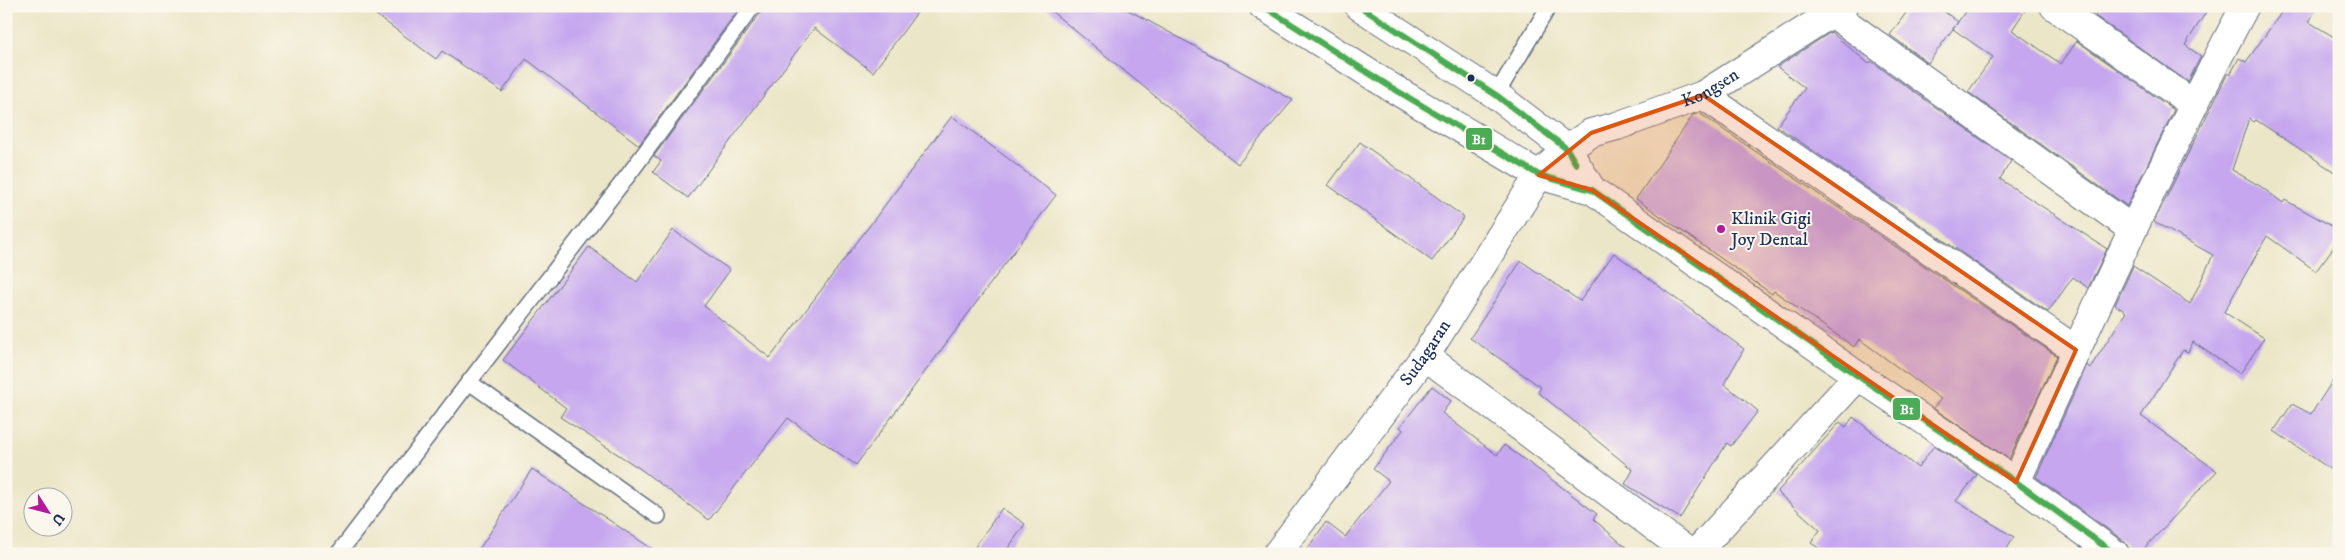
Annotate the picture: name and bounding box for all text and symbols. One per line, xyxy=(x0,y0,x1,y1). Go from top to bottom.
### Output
street label: Kongsen xyxy=(1679,64,1744,113)
unlabelled marker xyxy=(1466,73,1476,83)
line badge: B1 xyxy=(1465,127,1493,151)
text: B1 xyxy=(1472,131,1486,149)
place label: Klinik Gigi Joy Dental xyxy=(1729,208,1811,251)
marker: Klinik Gigi Joy Dental xyxy=(1715,223,1727,235)
street label: Sudagaran xyxy=(1395,316,1456,390)
line badge: B1 xyxy=(1892,397,1921,421)
text: B1 xyxy=(1900,401,1914,419)
north arrow xyxy=(22,488,72,538)
text: U xyxy=(47,509,68,529)

